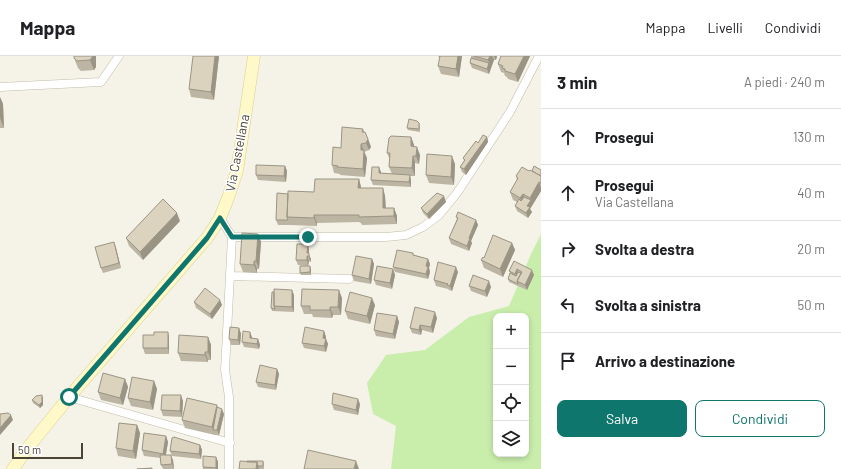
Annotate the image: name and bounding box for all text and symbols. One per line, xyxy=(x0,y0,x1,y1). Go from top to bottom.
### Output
text: Mappa xyxy=(20,16,75,39)
text: Mappa xyxy=(646,19,685,36)
text: Livelli xyxy=(707,19,743,36)
text: Condividi xyxy=(765,19,821,36)
text: 3 min xyxy=(557,72,597,92)
text: A piedi · 240 m xyxy=(744,74,825,90)
street label: Via Castellana xyxy=(222,113,252,193)
icon: ahead xyxy=(557,126,579,148)
text: Prosegui xyxy=(595,128,654,146)
text: 130 m xyxy=(793,129,825,145)
text: Prosegui xyxy=(595,176,654,194)
icon: ahead xyxy=(557,182,579,204)
text: 40 m xyxy=(797,185,825,201)
text: Via Castellana xyxy=(595,194,674,210)
route end xyxy=(299,228,317,246)
icon: right xyxy=(557,238,579,260)
text: Svolta a destra xyxy=(595,240,694,258)
text: 20 m xyxy=(797,241,825,257)
icon: left xyxy=(557,294,579,316)
text: Svolta a sinistra xyxy=(595,296,701,314)
text: 50 m xyxy=(798,297,825,313)
map controls xyxy=(493,313,529,457)
button: + xyxy=(493,313,529,349)
button: − xyxy=(493,349,529,385)
icon: arrive xyxy=(557,350,579,372)
text: Arrivo a destinazione xyxy=(595,352,735,370)
button: locate xyxy=(493,385,529,421)
route start xyxy=(60,388,78,406)
button: Salva xyxy=(557,400,687,437)
button: Condividi xyxy=(695,400,825,437)
button: layers xyxy=(493,421,529,457)
scale bar xyxy=(12,441,83,460)
text: 50 m xyxy=(18,443,41,456)

